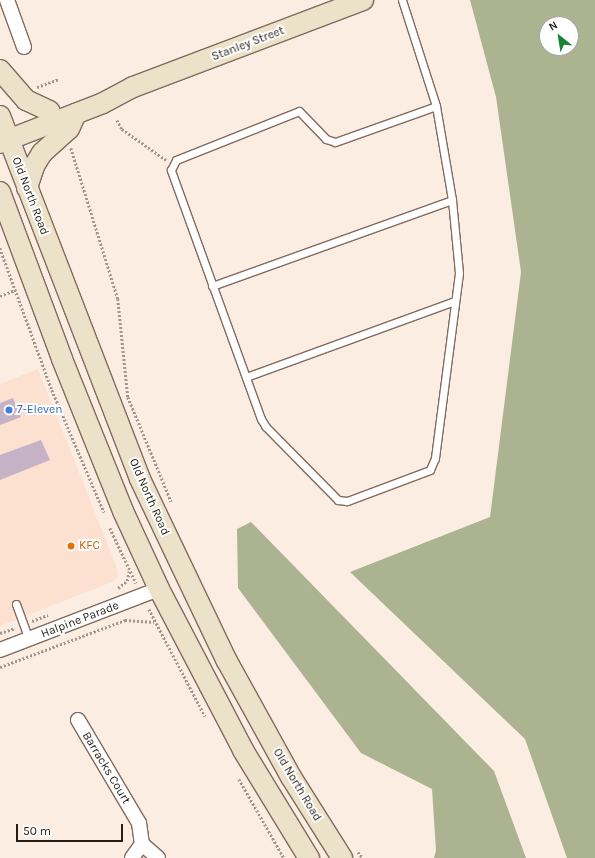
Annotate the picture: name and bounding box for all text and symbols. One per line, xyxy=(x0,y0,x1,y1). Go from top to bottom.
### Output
north arrow xyxy=(539,16,579,56)
text: N xyxy=(547,18,560,34)
street label: Stanley Street xyxy=(210,24,286,64)
street label: Old North Road xyxy=(9,155,51,237)
place label: 7-Eleven xyxy=(17,403,63,417)
marker: 7-Eleven xyxy=(4,405,14,415)
street label: Old North Road xyxy=(126,456,172,538)
place label: KFC xyxy=(79,539,100,553)
marker: KFC xyxy=(66,541,76,551)
street label: Halpine Parade xyxy=(39,599,121,641)
street label: Barracks Court xyxy=(79,729,133,807)
street label: Old North Road xyxy=(270,746,324,824)
scale bar xyxy=(18,816,125,842)
text: 50 m xyxy=(23,824,51,838)

